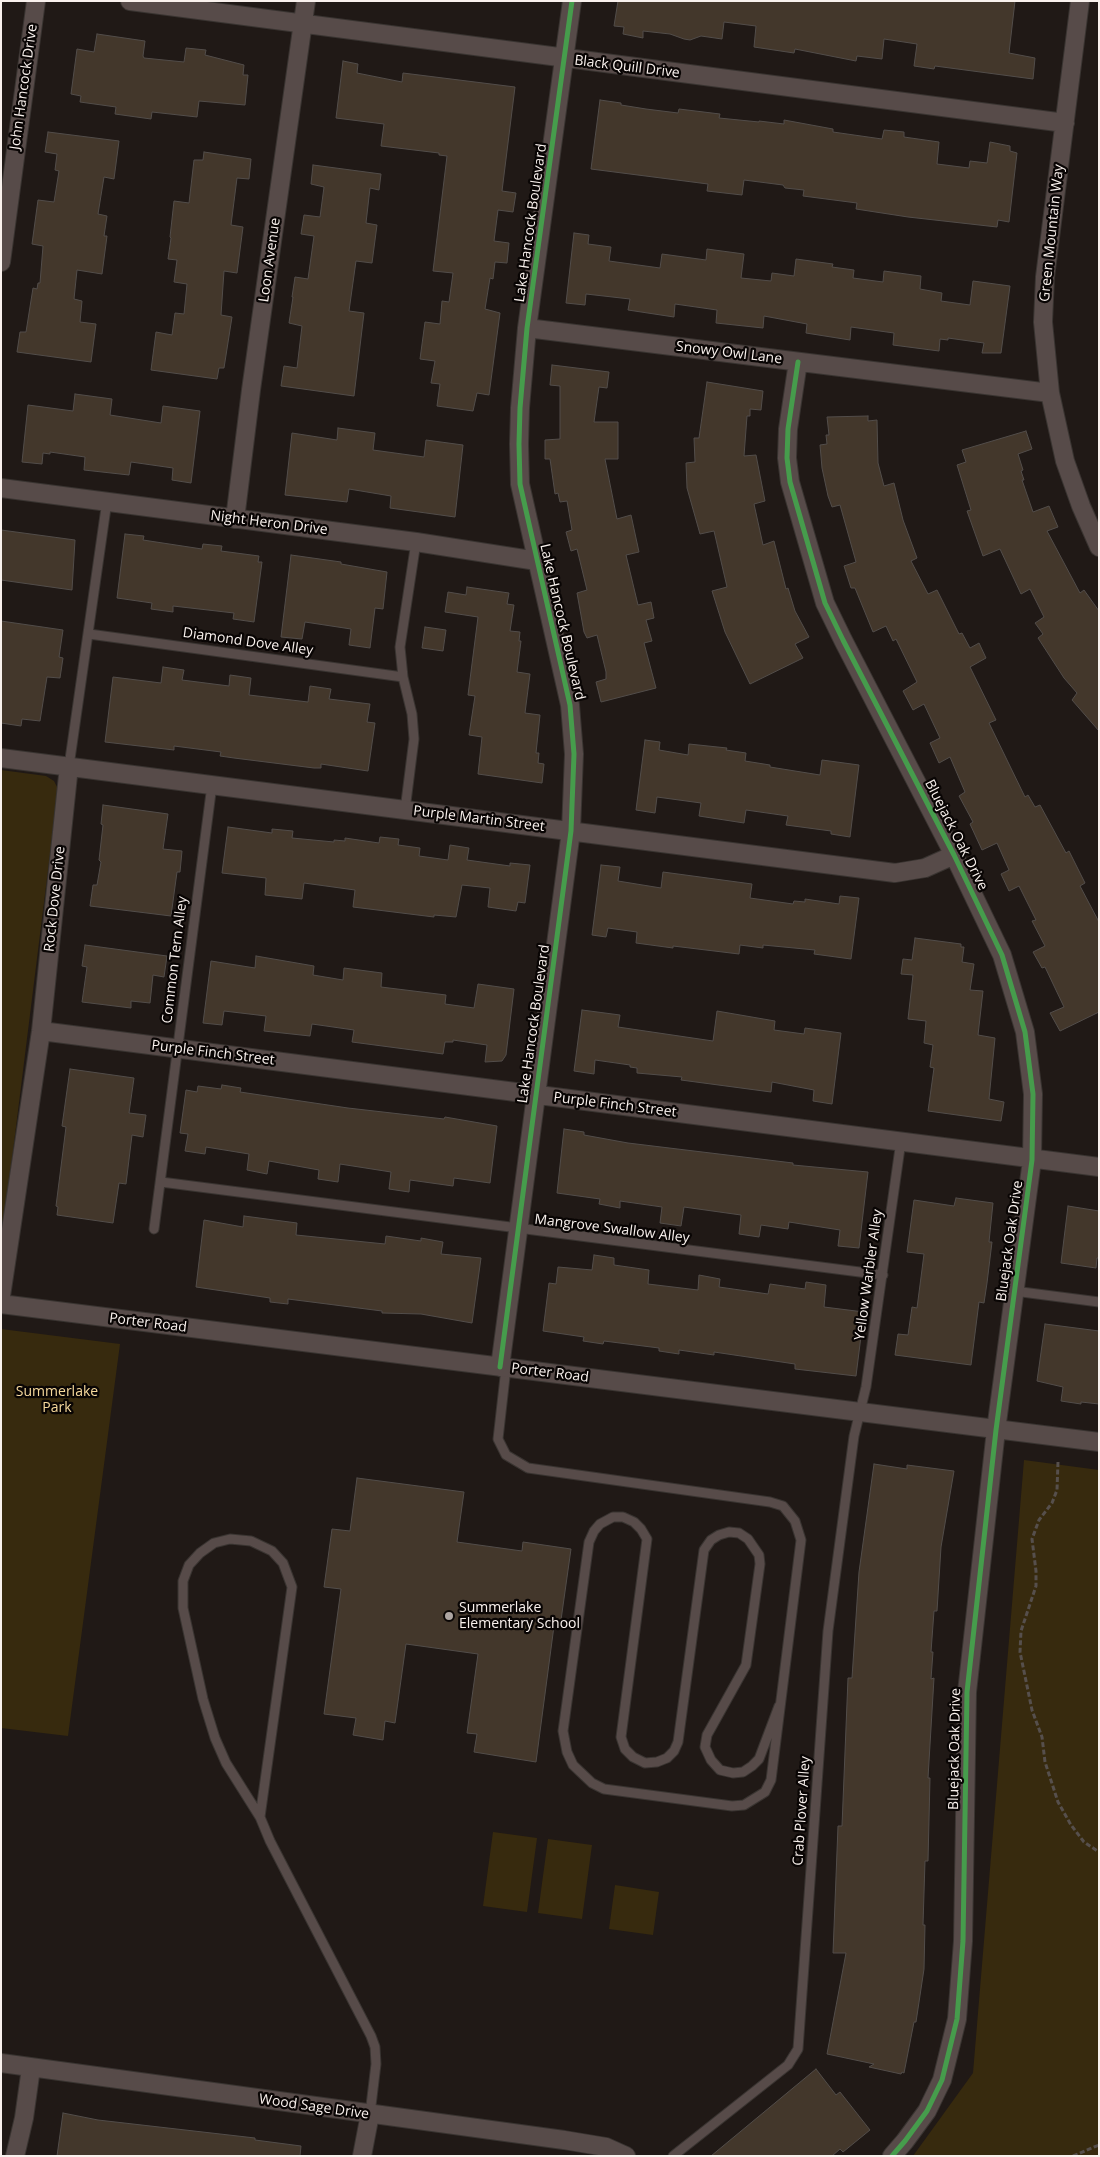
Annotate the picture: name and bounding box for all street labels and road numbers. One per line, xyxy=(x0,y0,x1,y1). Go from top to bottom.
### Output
street label: John Hancock Drive xyxy=(7,23,41,151)
street label: Black Quill Drive xyxy=(573,52,681,82)
street label: Lake Hancock Boulevard xyxy=(512,143,550,303)
street label: Green Mountain Way xyxy=(1036,163,1068,303)
street label: Loon Avenue xyxy=(256,217,284,303)
street label: Snowy Owl Lane xyxy=(675,338,783,368)
street label: Night Heron Drive xyxy=(210,507,328,539)
street label: Lake Hancock Boulevard xyxy=(536,542,588,702)
street label: Diamond Dove Alley xyxy=(182,625,314,659)
street label: Bluejack Oak Drive xyxy=(921,777,991,893)
street label: Purple Martin Street xyxy=(412,803,546,835)
street label: Rock Dove Drive xyxy=(41,845,69,953)
street label: Common Tern Alley xyxy=(159,895,191,1025)
street label: Lake Hancock Boulevard xyxy=(515,944,553,1104)
street label: Purple Finch Street xyxy=(151,1037,275,1069)
street label: Purple Finch Street xyxy=(553,1089,677,1121)
street label: Bluejack Oak Drive xyxy=(993,1179,1027,1303)
street label: Yellow Warbler Alley xyxy=(851,1208,887,1342)
street label: Mangrove Swallow Alley xyxy=(533,1211,691,1247)
street label: Porter Road xyxy=(108,1310,188,1336)
street label: Porter Road xyxy=(510,1360,590,1386)
street label: Bluejack Oak Drive xyxy=(946,1688,964,1810)
street label: Crab Plover Alley xyxy=(790,1756,814,1866)
street label: Wood Sage Drive xyxy=(258,2091,370,2123)

